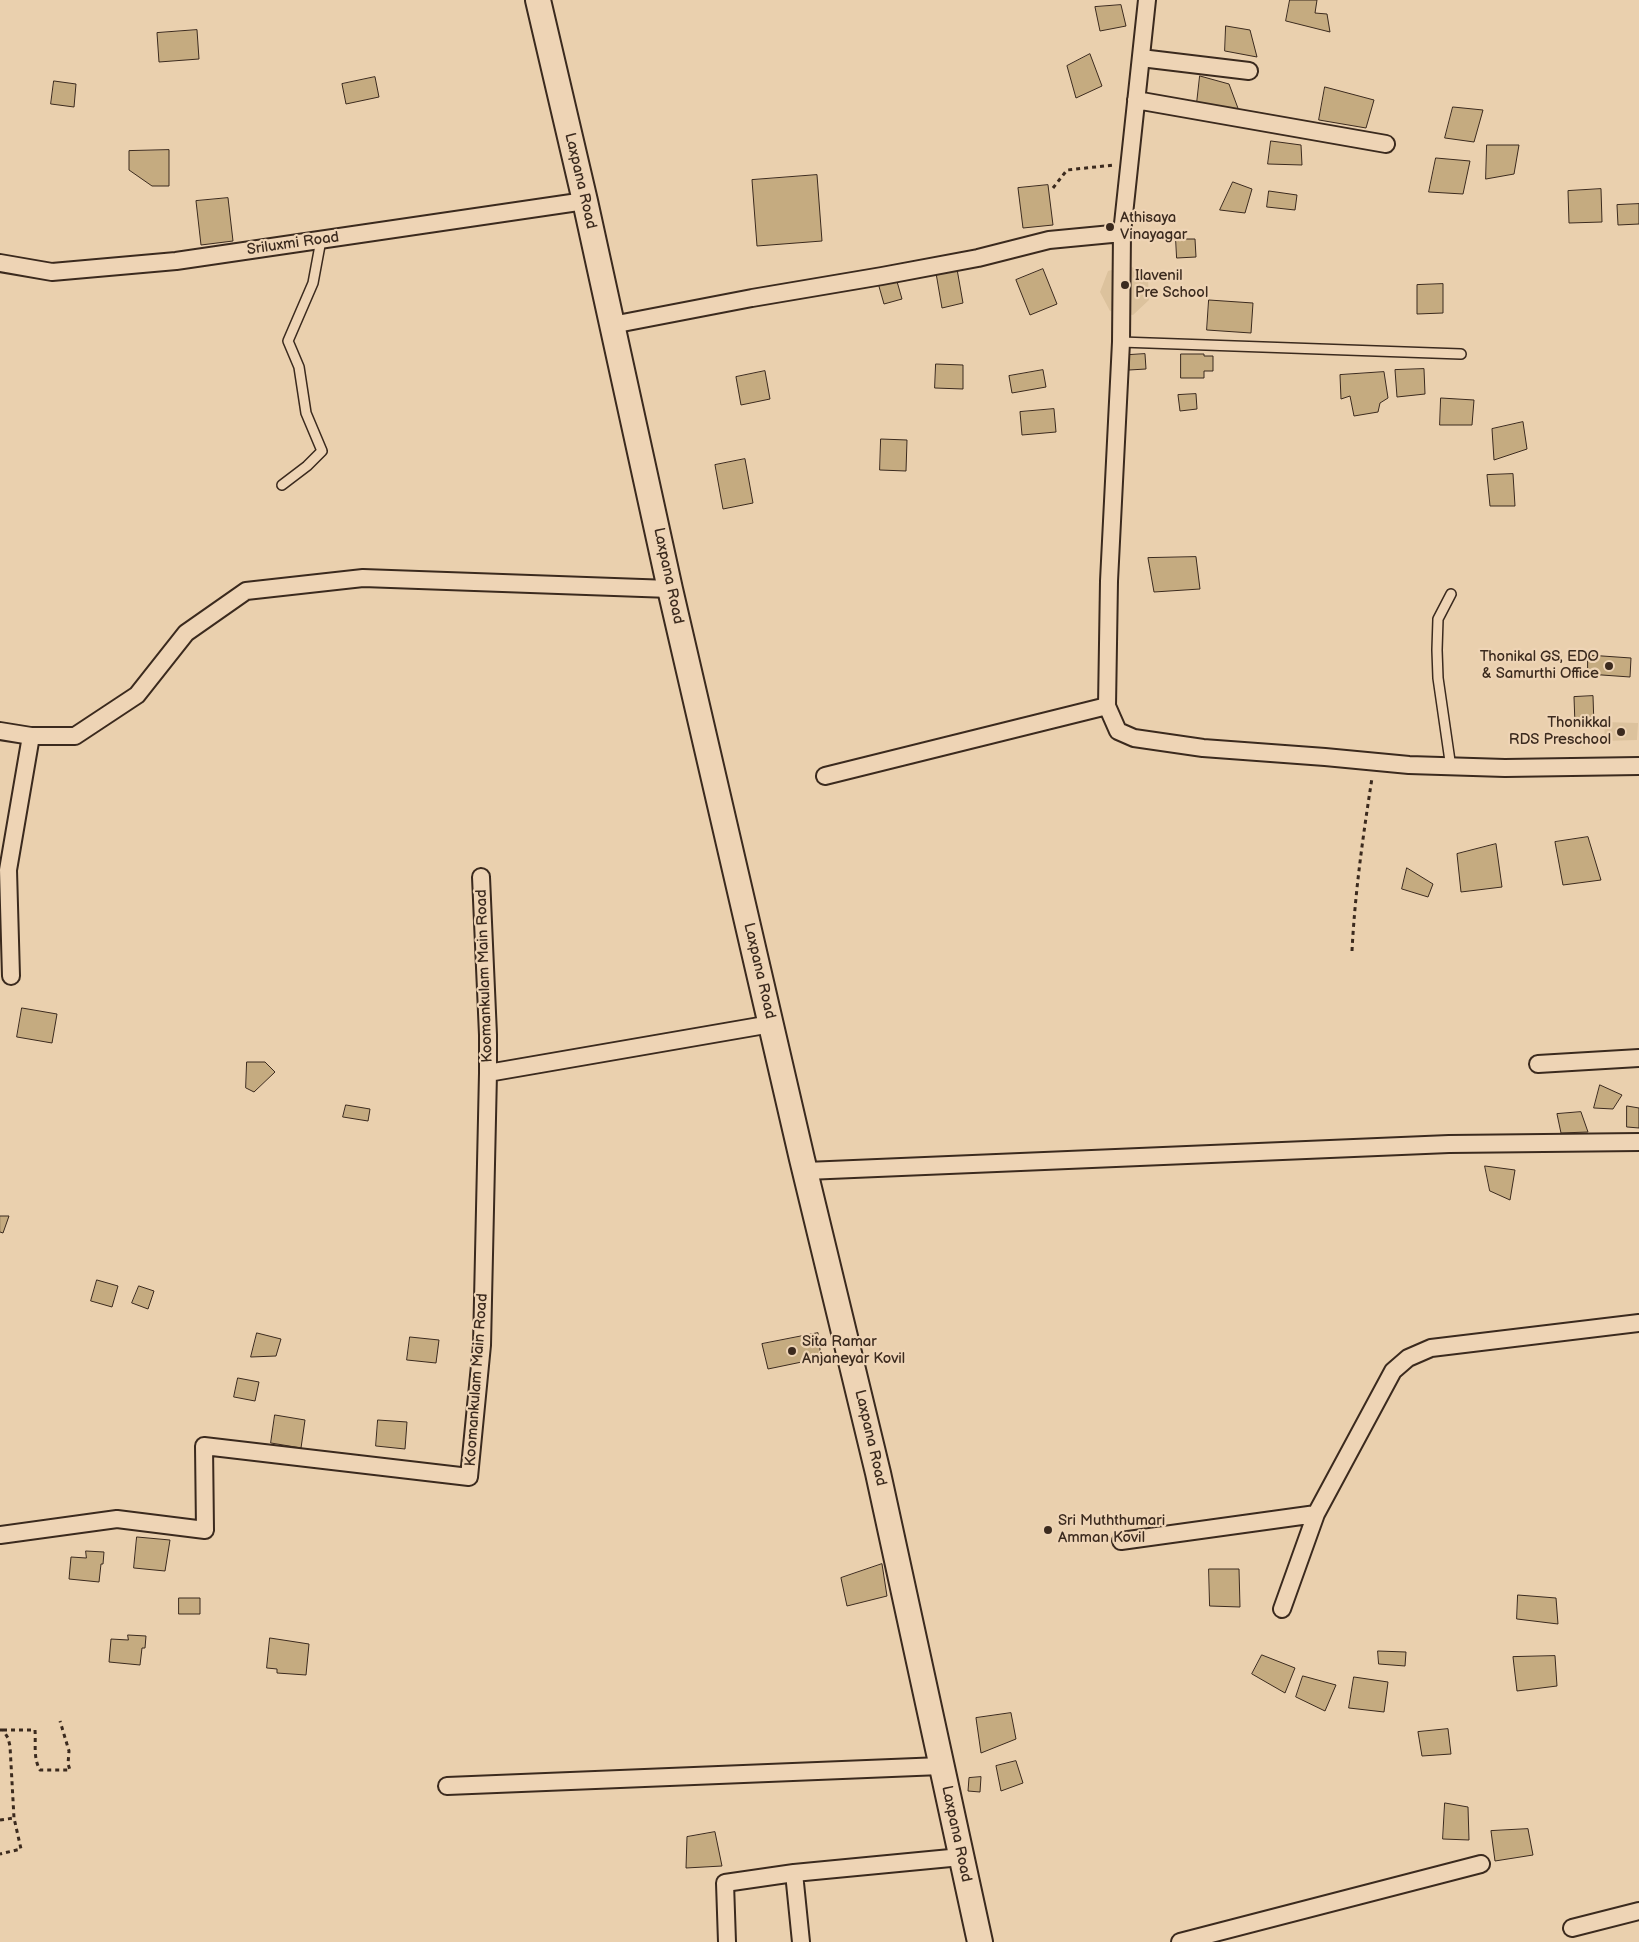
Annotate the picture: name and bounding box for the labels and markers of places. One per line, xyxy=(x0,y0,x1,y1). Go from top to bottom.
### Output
place label: Athisaya Vinayagar xyxy=(1120,209,1187,244)
marker: Athisaya Vinayagar xyxy=(1104,221,1116,233)
place label: Ilavenil Pre School xyxy=(1135,267,1208,302)
marker: Ilavenil Pre School xyxy=(1119,279,1131,291)
place label: Thonikal GS, EDO & Samurthi Office xyxy=(1480,648,1599,683)
marker: Thonikal GS, EDO & Samurthi Office xyxy=(1603,660,1615,672)
place label: Thonikkal RDS Preschool xyxy=(1509,714,1611,749)
marker: Thonikkal RDS Preschool xyxy=(1615,726,1627,738)
place label: Sita Ramar Anjaneyar Kovil xyxy=(802,1333,905,1368)
marker: Sita Ramar Anjaneyar Kovil xyxy=(786,1345,798,1357)
place label: Sri Muththumari Amman Kovil xyxy=(1058,1512,1165,1547)
marker: Sri Muththumari Amman Kovil xyxy=(1042,1524,1054,1536)

